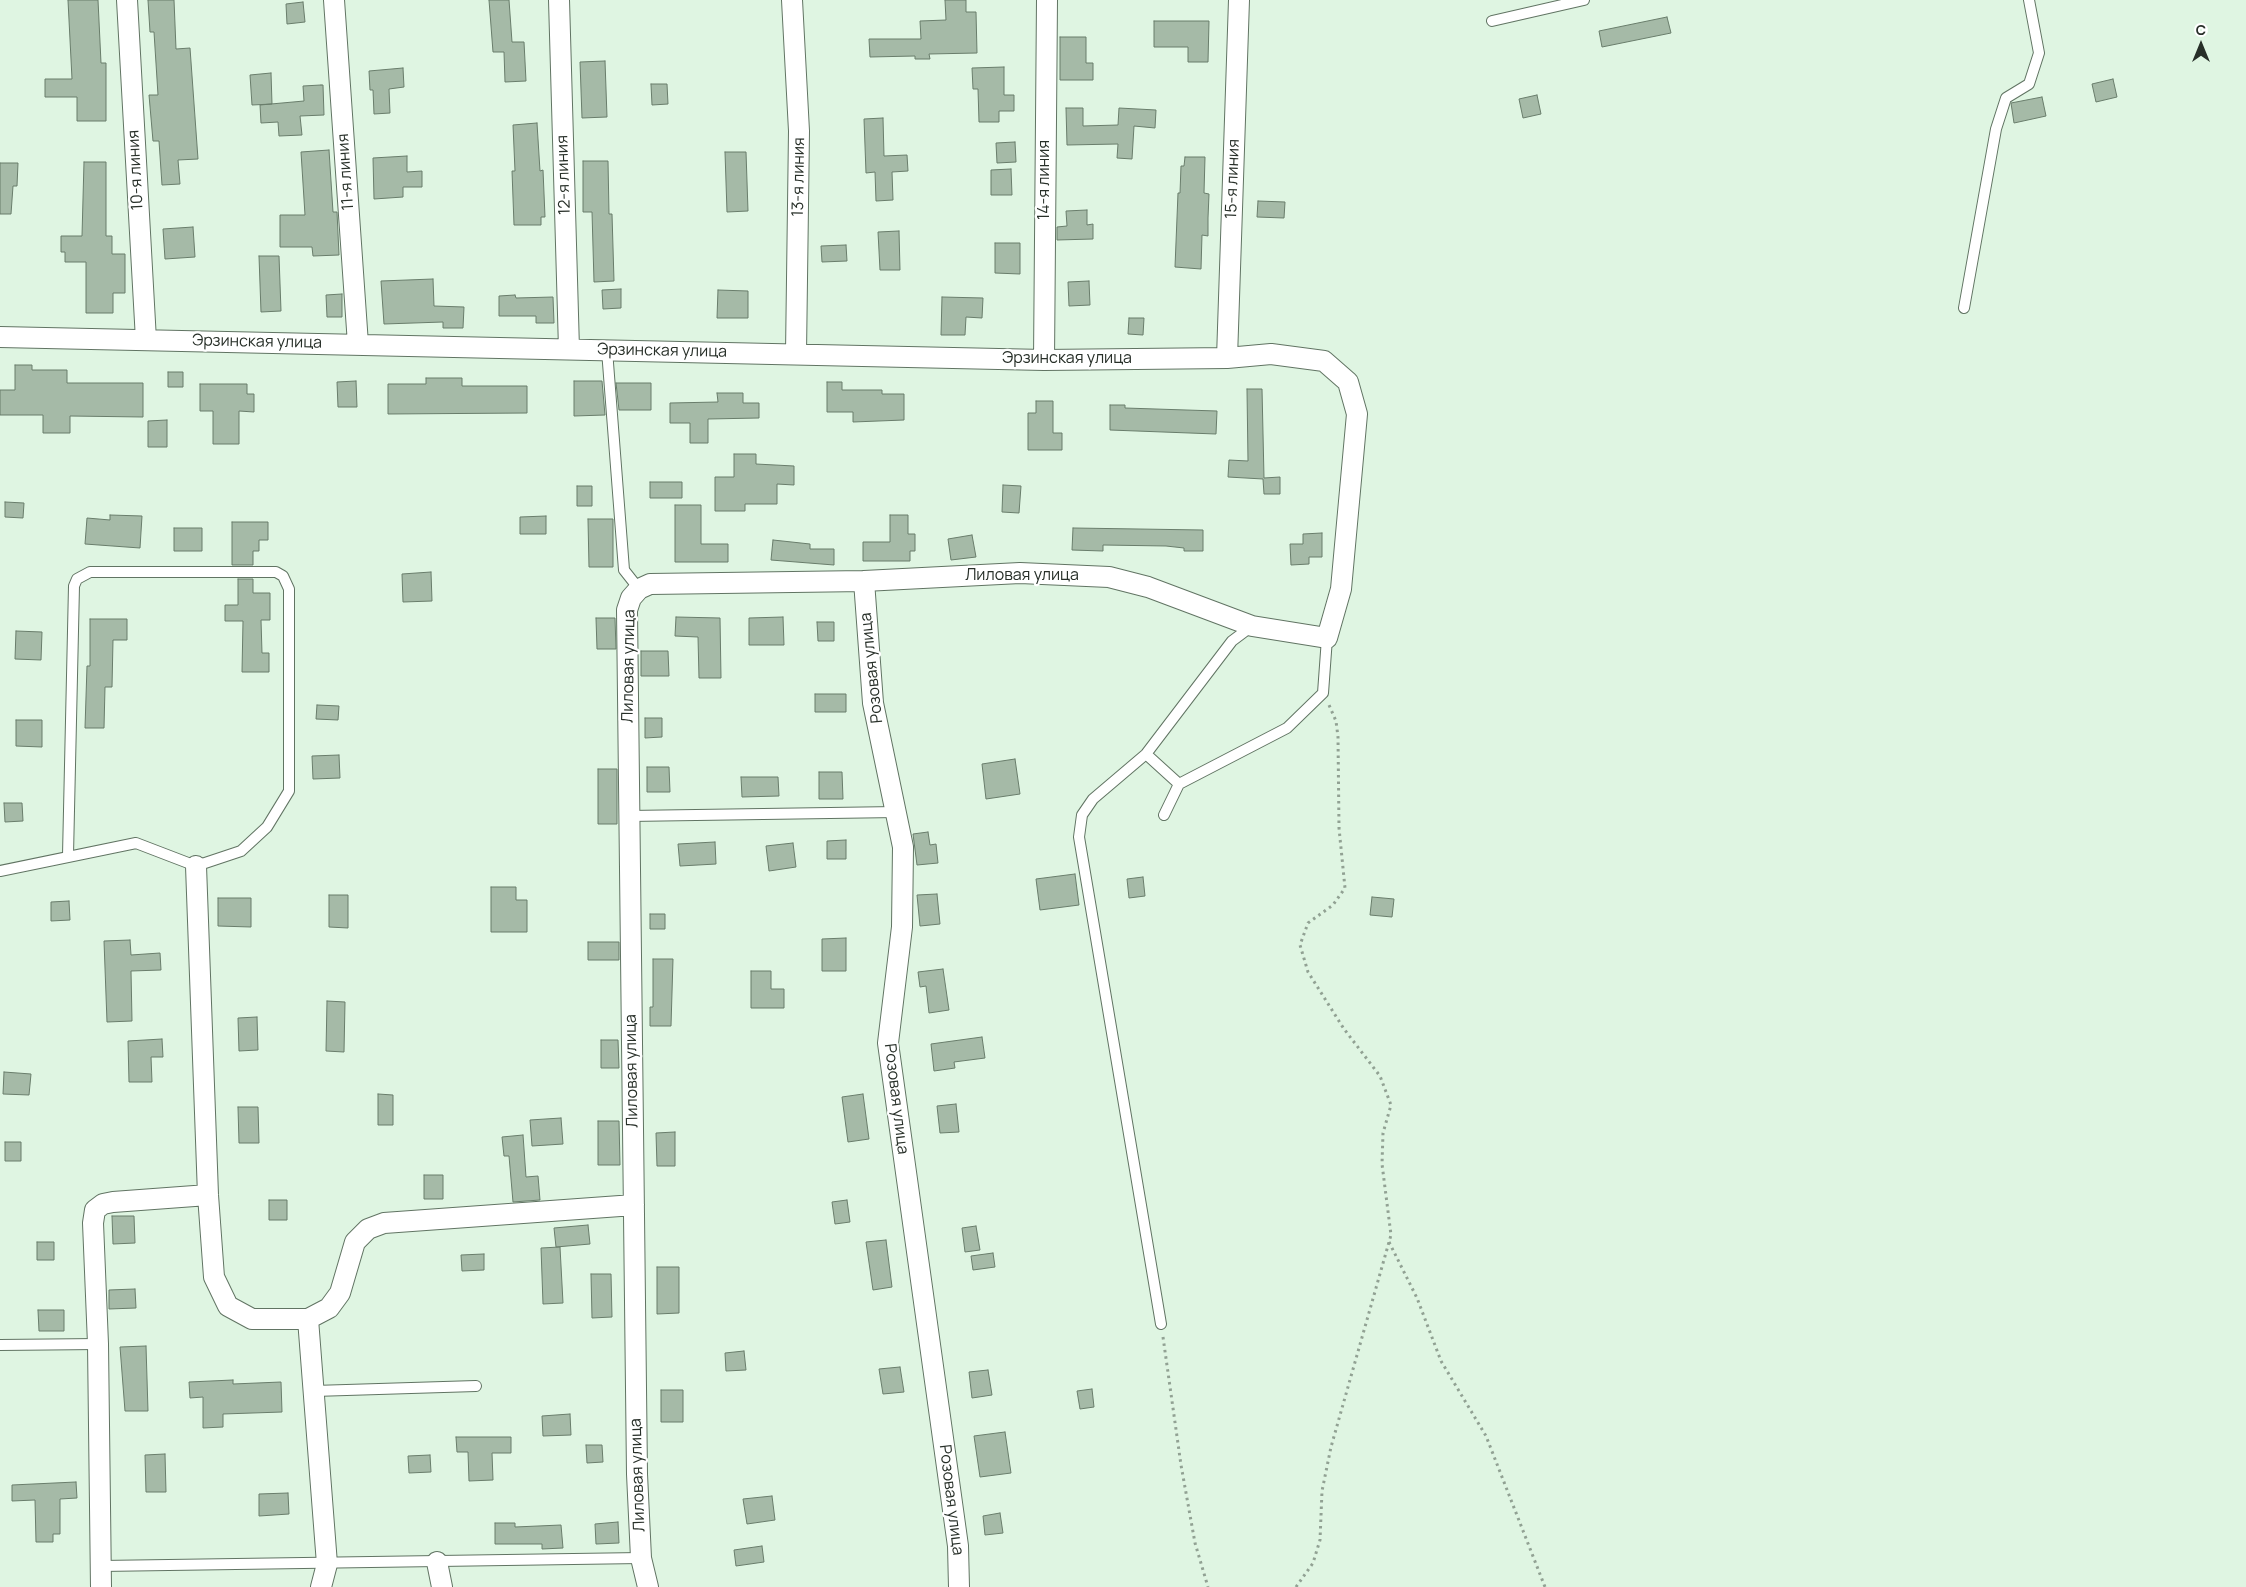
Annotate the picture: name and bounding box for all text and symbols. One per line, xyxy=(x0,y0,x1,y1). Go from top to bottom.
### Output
north arrow xyxy=(2176,20,2226,70)
text: С xyxy=(2196,20,2206,39)
street label: 10-я линия xyxy=(124,129,148,211)
street label: 11-я линия xyxy=(334,133,358,211)
street label: 12-я линия xyxy=(553,135,575,215)
street label: 13-я линия xyxy=(789,137,809,217)
street label: 15-я линия xyxy=(1222,139,1244,219)
street label: 14-я линия xyxy=(1035,140,1055,220)
street label: Эрзинская улица xyxy=(192,331,322,353)
street label: Эрзинская улица xyxy=(597,340,727,362)
street label: Эрзинская улица xyxy=(1002,349,1132,369)
street label: Лиловая улица xyxy=(965,566,1079,586)
street label: Лиловая улица xyxy=(618,609,640,723)
street label: Розовая улица xyxy=(857,612,887,724)
street label: Лиловая улица xyxy=(621,1014,643,1128)
street label: Розовая улица xyxy=(880,1043,912,1155)
street label: Лиловая улица xyxy=(626,1418,650,1532)
street label: Розовая улица xyxy=(935,1444,967,1556)

